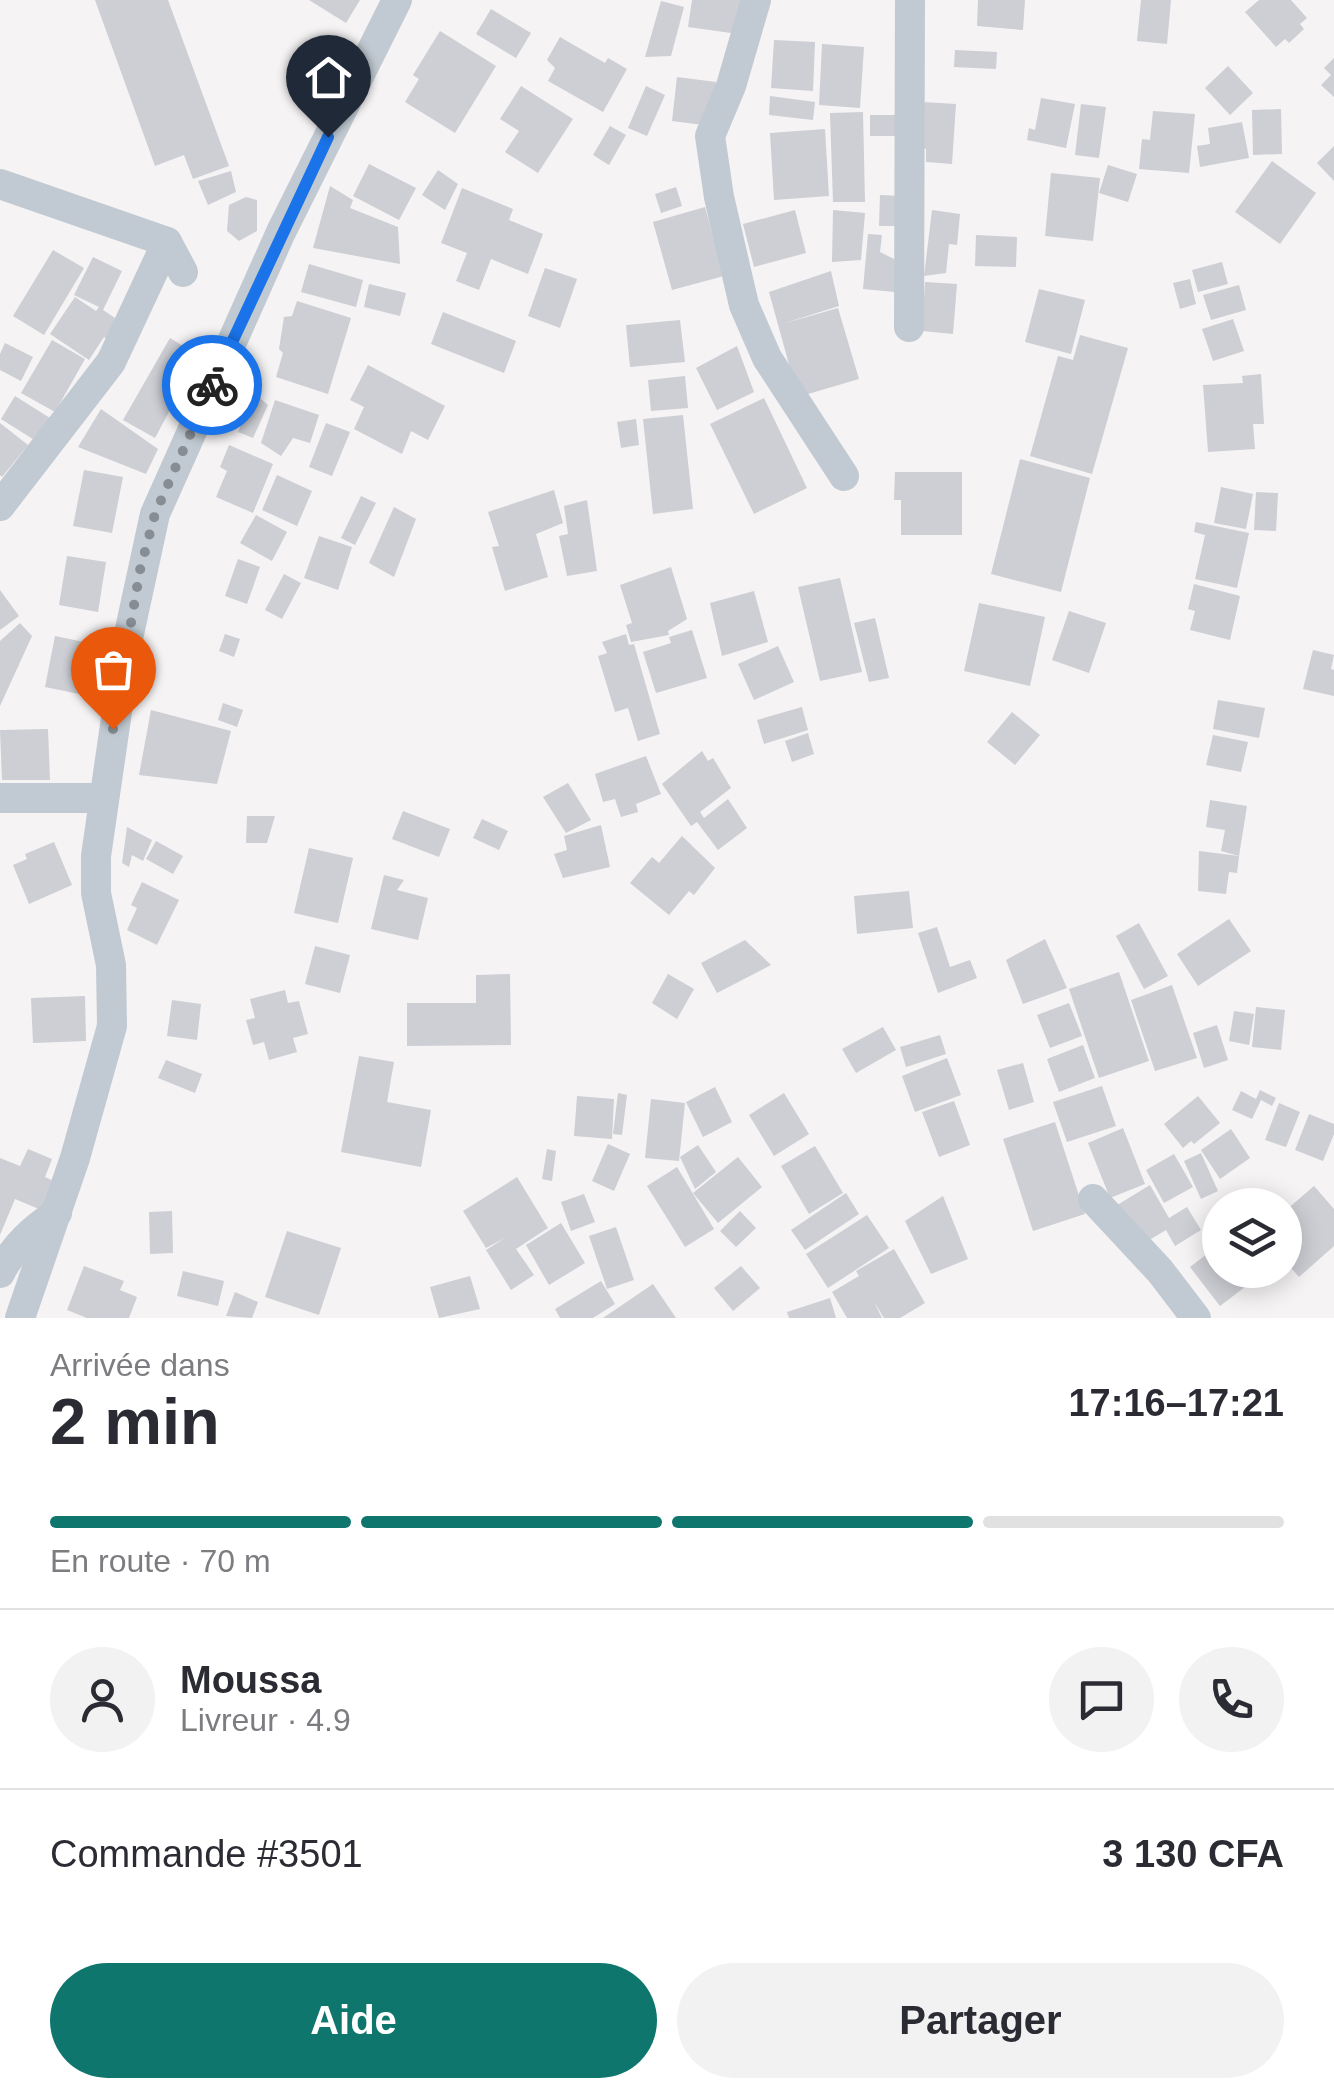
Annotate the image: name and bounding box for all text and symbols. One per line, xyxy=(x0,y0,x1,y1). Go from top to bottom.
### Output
pin xyxy=(286,35,371,138)
icon: home xyxy=(301,50,356,105)
courier xyxy=(162,335,262,435)
icon: bike xyxy=(185,358,240,413)
pin xyxy=(71,627,156,730)
icon: bag xyxy=(86,642,141,697)
map controls xyxy=(1202,1188,1302,1288)
button: layers xyxy=(1202,1188,1302,1288)
text: Arrivée dans xyxy=(50,1347,230,1383)
text: 17:16–17:21 xyxy=(1068,1382,1284,1424)
text: 2 min xyxy=(50,1385,220,1458)
text: En route · 70 m xyxy=(50,1543,271,1579)
button: person xyxy=(50,1647,155,1752)
button: chat xyxy=(1049,1647,1154,1752)
button: phone xyxy=(1179,1647,1284,1752)
text: Moussa xyxy=(180,1659,321,1701)
text: Livreur · 4.9 xyxy=(180,1702,351,1738)
text: Commande #3501 xyxy=(50,1833,363,1875)
text: 3 130 CFA xyxy=(1102,1833,1284,1875)
button: Aide xyxy=(50,1963,657,2078)
button: Partager xyxy=(677,1963,1284,2078)

